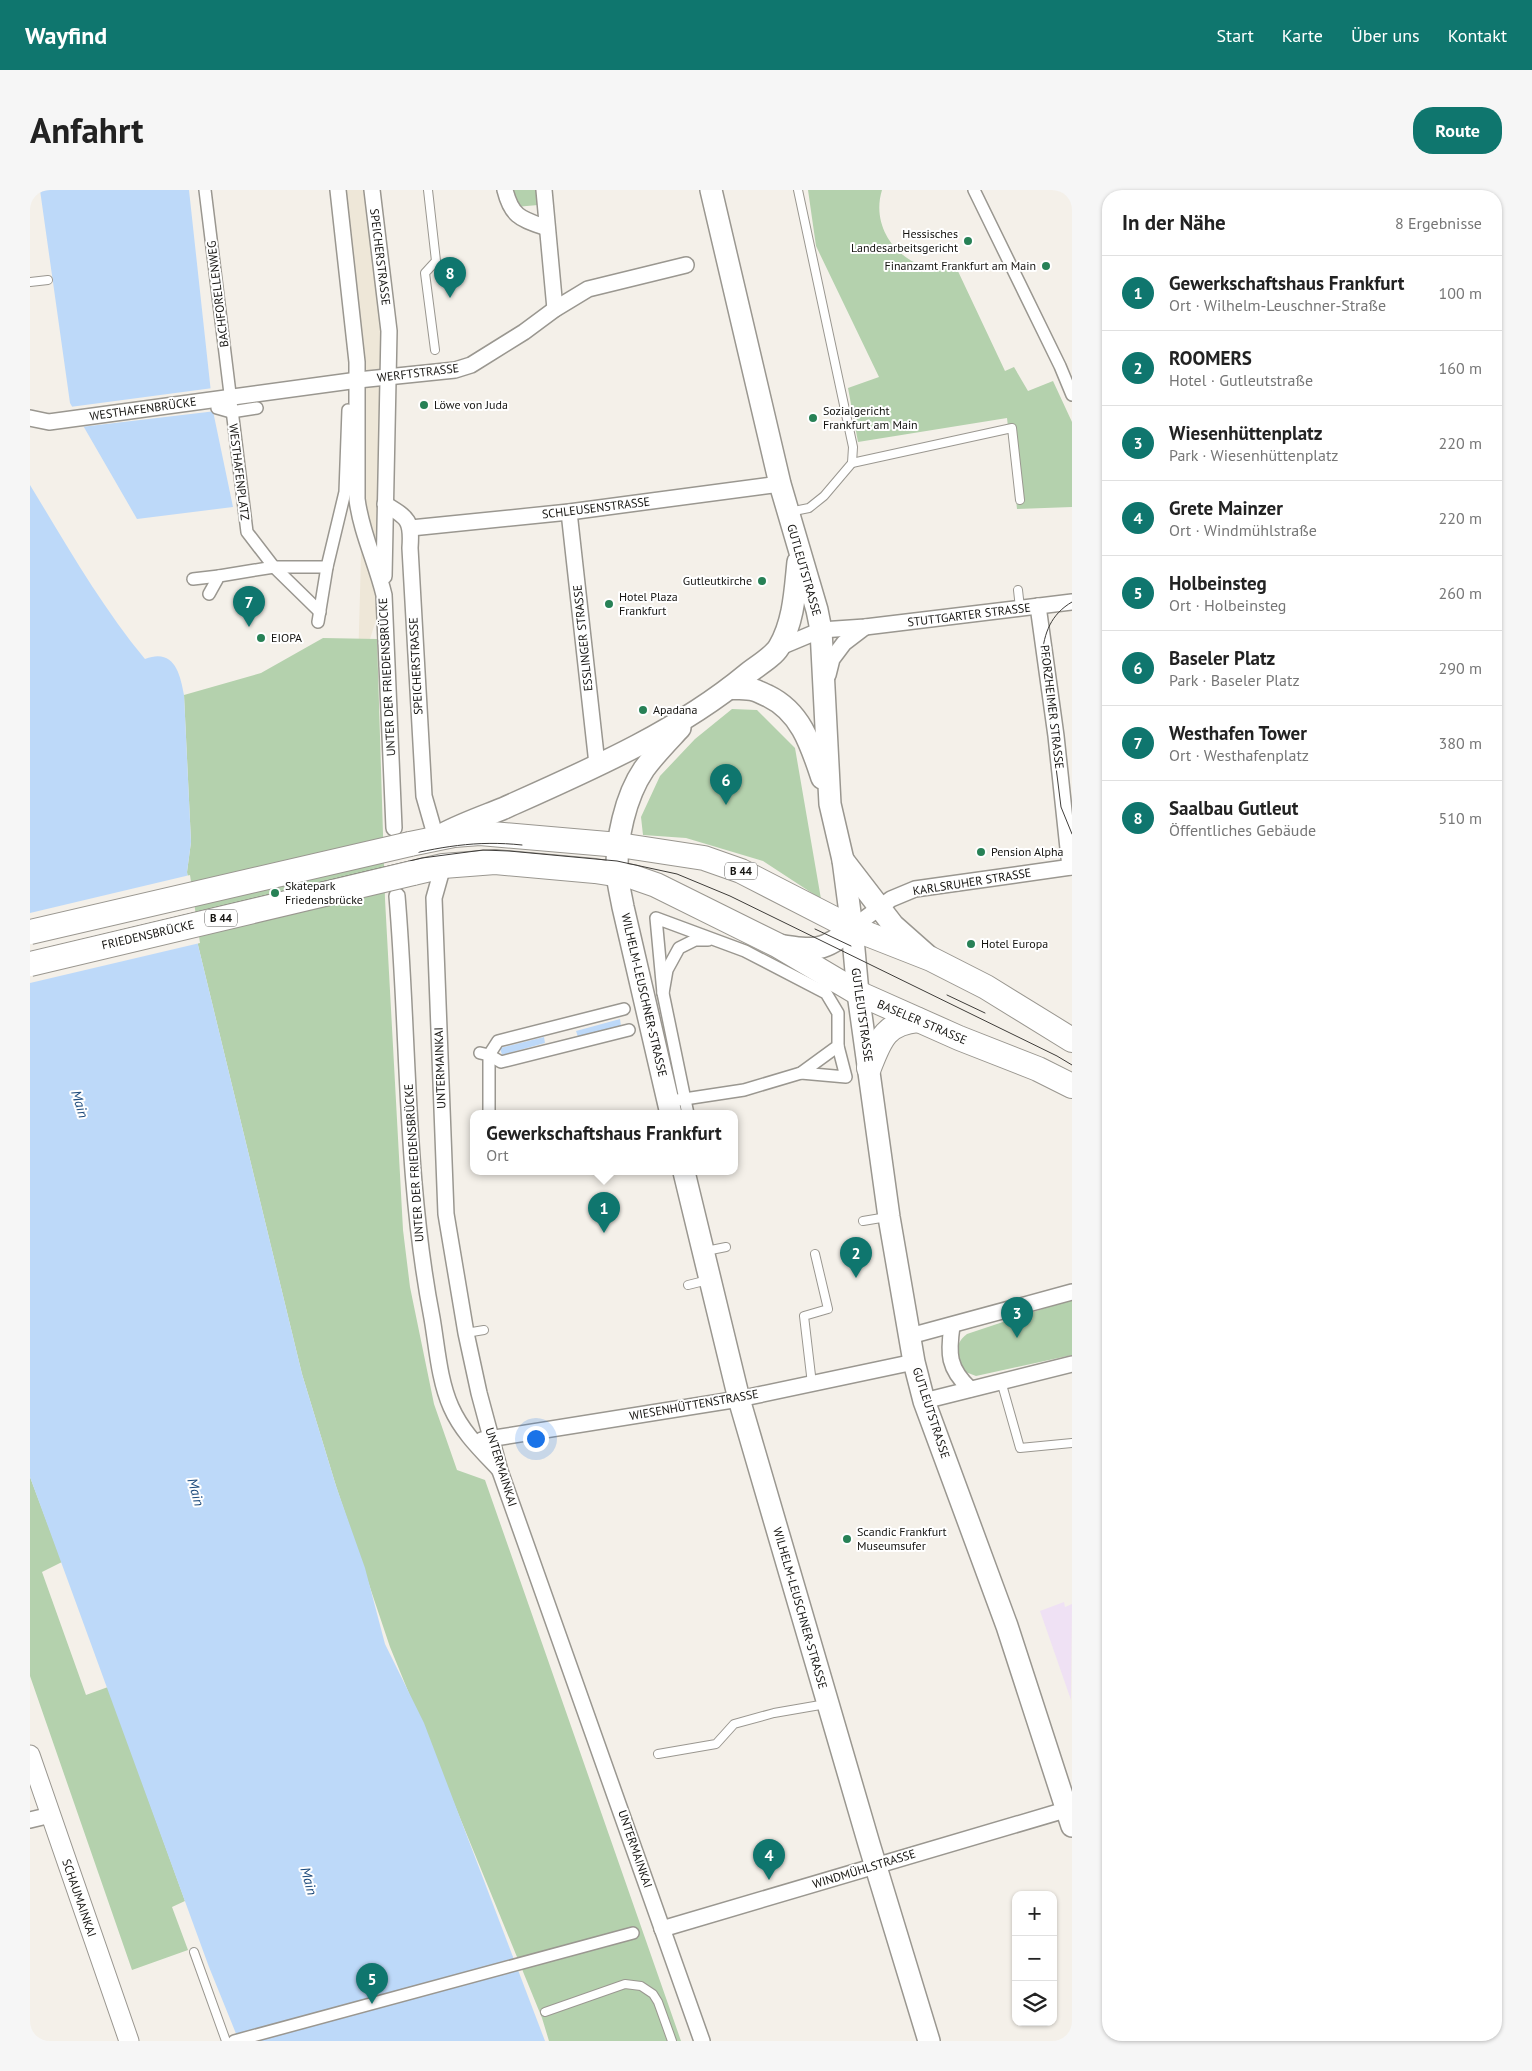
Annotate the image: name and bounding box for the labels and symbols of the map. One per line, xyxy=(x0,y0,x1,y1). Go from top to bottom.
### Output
street label: SPEICHERSTRASSE xyxy=(367,208,394,306)
place label: Hessisches Landesarbeitsgericht xyxy=(851,226,958,255)
marker: Hessisches Landesarbeitsgericht xyxy=(962,235,974,247)
street label: BACHFORELLENWEG xyxy=(204,240,231,348)
pin: 8 xyxy=(434,257,466,298)
place label: Finanzamt Frankfurt am Main xyxy=(884,258,1036,273)
marker: Finanzamt Frankfurt am Main xyxy=(1040,260,1052,272)
street label: WERFTSTRASSE xyxy=(376,360,460,385)
street label: WESTHAFENBRÜCKE xyxy=(89,394,197,423)
place label: Löwe von Juda xyxy=(434,397,508,412)
marker: Löwe von Juda xyxy=(418,399,430,411)
place label: Sozialgericht Frankfurt am Main xyxy=(823,403,918,432)
marker: Sozialgericht Frankfurt am Main xyxy=(807,412,819,424)
street label: WESTHAFENPLATZ xyxy=(226,423,253,522)
street label: SCHLEUSENSTRASSE xyxy=(541,493,651,522)
street label: GUTLEUTSTRASSE xyxy=(784,522,825,618)
place label: Gutleutkirche xyxy=(683,573,752,588)
marker: Gutleutkirche xyxy=(756,575,768,587)
street label: ESSLINGER STRASSE xyxy=(569,584,596,692)
pin: 7 xyxy=(233,586,265,627)
place label: Hotel Plaza Frankfurt xyxy=(619,589,678,618)
street label: UNTER DER FRIEDENSBRÜCKE xyxy=(375,597,398,757)
marker: Hotel Plaza Frankfurt xyxy=(603,598,615,610)
street label: STUTTGARTER STRASSE xyxy=(906,599,1031,630)
street label: SPEICHERSTRASSE xyxy=(405,617,426,715)
place label: EIOPA xyxy=(271,630,302,645)
marker: EIOPA xyxy=(255,632,267,644)
street label: PFORZHEIMER STRASSE xyxy=(1037,644,1068,770)
place label: Apadana xyxy=(653,702,697,717)
marker: Apadana xyxy=(637,704,649,716)
pin: 6 xyxy=(710,764,742,805)
place label: Pension Alpha xyxy=(991,844,1064,859)
marker: Pension Alpha xyxy=(975,846,987,858)
road number: B 44 xyxy=(725,862,757,879)
street label: KARLSRUHER STRASSE xyxy=(912,865,1032,898)
place label: Skatepark Friedensbrücke xyxy=(285,878,363,907)
marker: Skatepark Friedensbrücke xyxy=(269,887,281,899)
road number: B 44 xyxy=(205,910,237,926)
street label: WILHELM-LEUSCHNER-STRASSE xyxy=(618,912,671,1078)
street label: FRIEDENSBRÜCKE xyxy=(100,917,196,952)
place label: Hotel Europa xyxy=(981,936,1048,951)
marker: Hotel Europa xyxy=(965,938,977,950)
street label: GUTLEUTSTRASSE xyxy=(848,967,877,1063)
street label: BASELER STRASSE xyxy=(875,996,969,1047)
street label: UNTERMAINKAI xyxy=(431,1027,448,1109)
street label: UNTER DER FRIEDENSBRÜCKE xyxy=(400,1083,427,1243)
water label: Main xyxy=(67,1088,93,1120)
pin: 1 xyxy=(588,1192,620,1233)
pin: 2 xyxy=(840,1237,872,1278)
pin: 3 xyxy=(1001,1297,1033,1338)
street label: GUTLEUTSTRASSE xyxy=(910,1365,953,1460)
street label: WIESENHÜTTENSTRASSE xyxy=(628,1386,760,1423)
street label: UNTERMAINKAI xyxy=(482,1426,521,1508)
your location xyxy=(523,1426,549,1452)
water label: Main xyxy=(183,1476,209,1508)
place label: Scandic Frankfurt Museumsufer xyxy=(857,1524,947,1553)
street label: WILHELM-LEUSCHNER-STRASSE xyxy=(770,1525,831,1690)
marker: Scandic Frankfurt Museumsufer xyxy=(841,1533,853,1545)
street label: UNTERMAINKAI xyxy=(615,1808,656,1890)
pin: 4 xyxy=(753,1839,785,1880)
street label: WINDMÜHLSTRASSE xyxy=(810,1846,917,1891)
street label: SCHAUMAINKAI xyxy=(59,1857,100,1939)
water label: Main xyxy=(296,1865,322,1897)
pin: 5 xyxy=(356,1963,388,2004)

